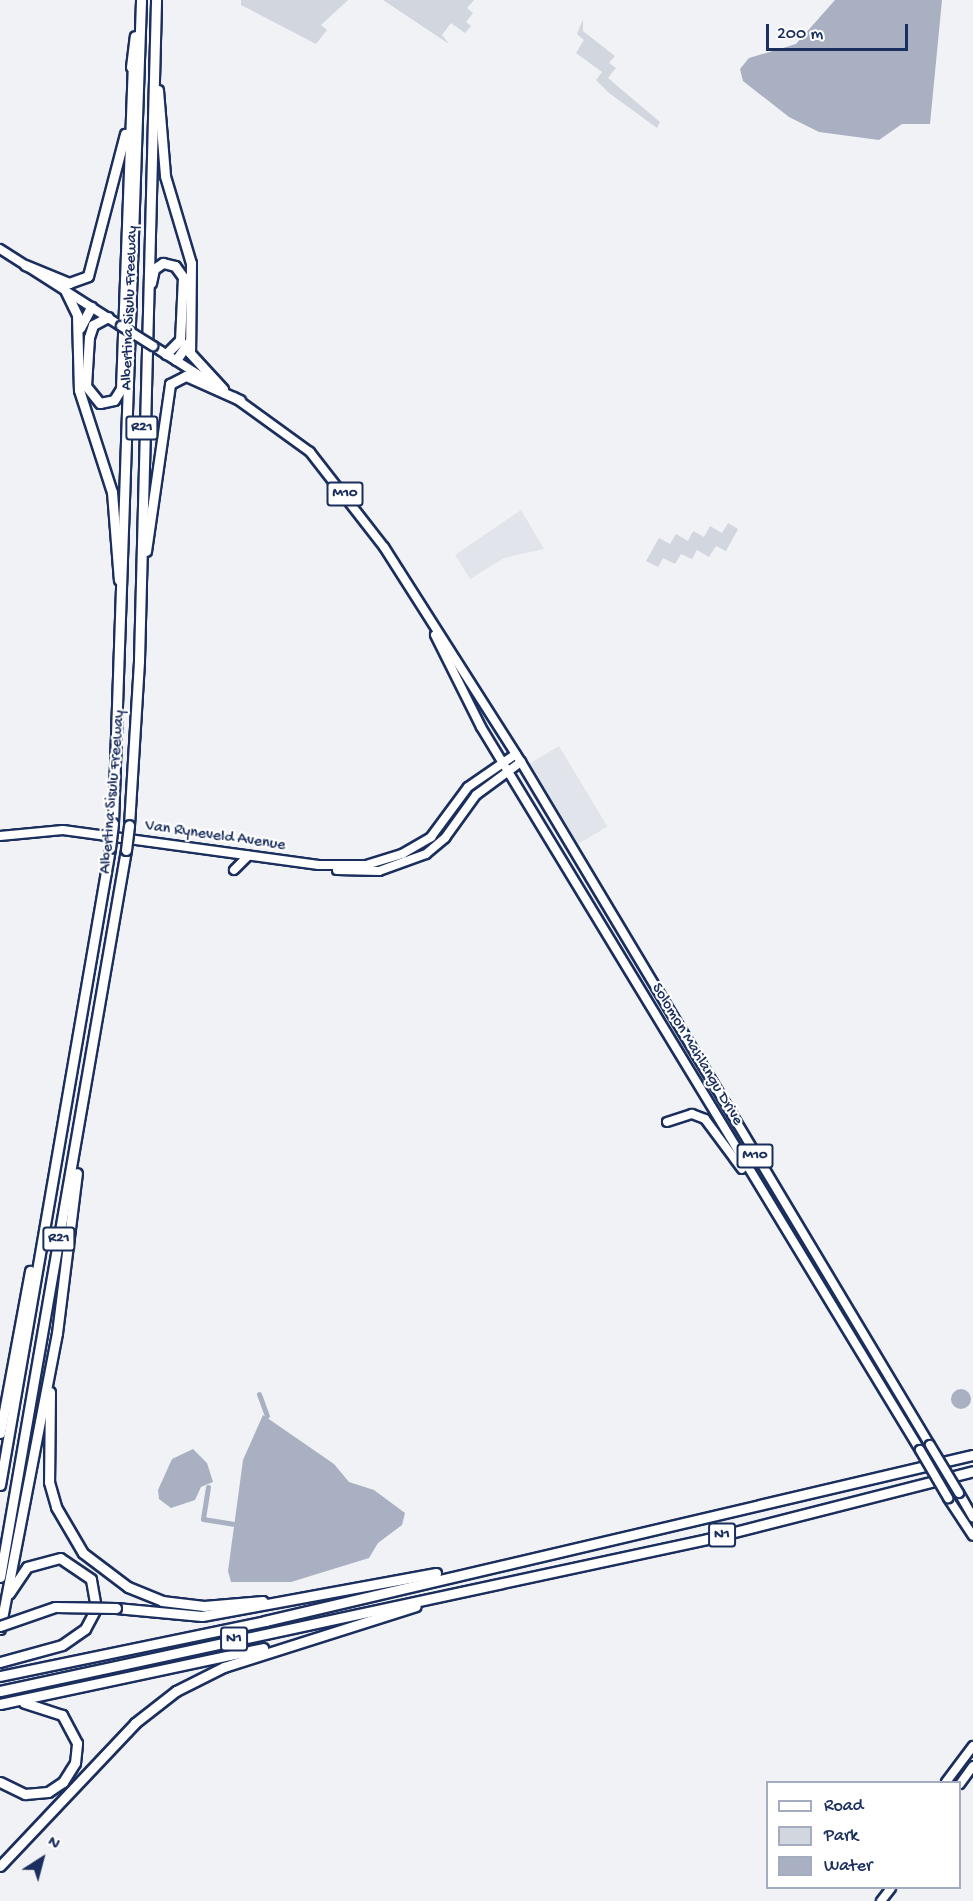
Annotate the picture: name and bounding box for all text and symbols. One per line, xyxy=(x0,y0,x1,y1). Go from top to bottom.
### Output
scale bar xyxy=(769,12,912,50)
text: 200 m xyxy=(777,24,823,45)
street label: Albertina Sisulu Freeway xyxy=(119,226,143,390)
road number: R21 xyxy=(124,416,160,440)
road number: M10 xyxy=(326,482,364,506)
street label: Albertina Sisulu Freeway xyxy=(97,709,131,875)
street label: Van Ryneveld Avenue xyxy=(144,818,286,856)
street label: Solomon Mahlangu Drive xyxy=(646,980,746,1130)
road number: M10 xyxy=(736,1144,774,1168)
road number: R21 xyxy=(41,1227,77,1251)
road number: N1 xyxy=(707,1523,737,1547)
road number: N1 xyxy=(219,1627,249,1651)
legend xyxy=(766,1781,961,1889)
text: Road xyxy=(824,1796,863,1817)
text: Park xyxy=(824,1826,858,1847)
north arrow xyxy=(12,1829,72,1889)
text: N xyxy=(43,1833,63,1855)
text: Water xyxy=(824,1856,872,1877)

